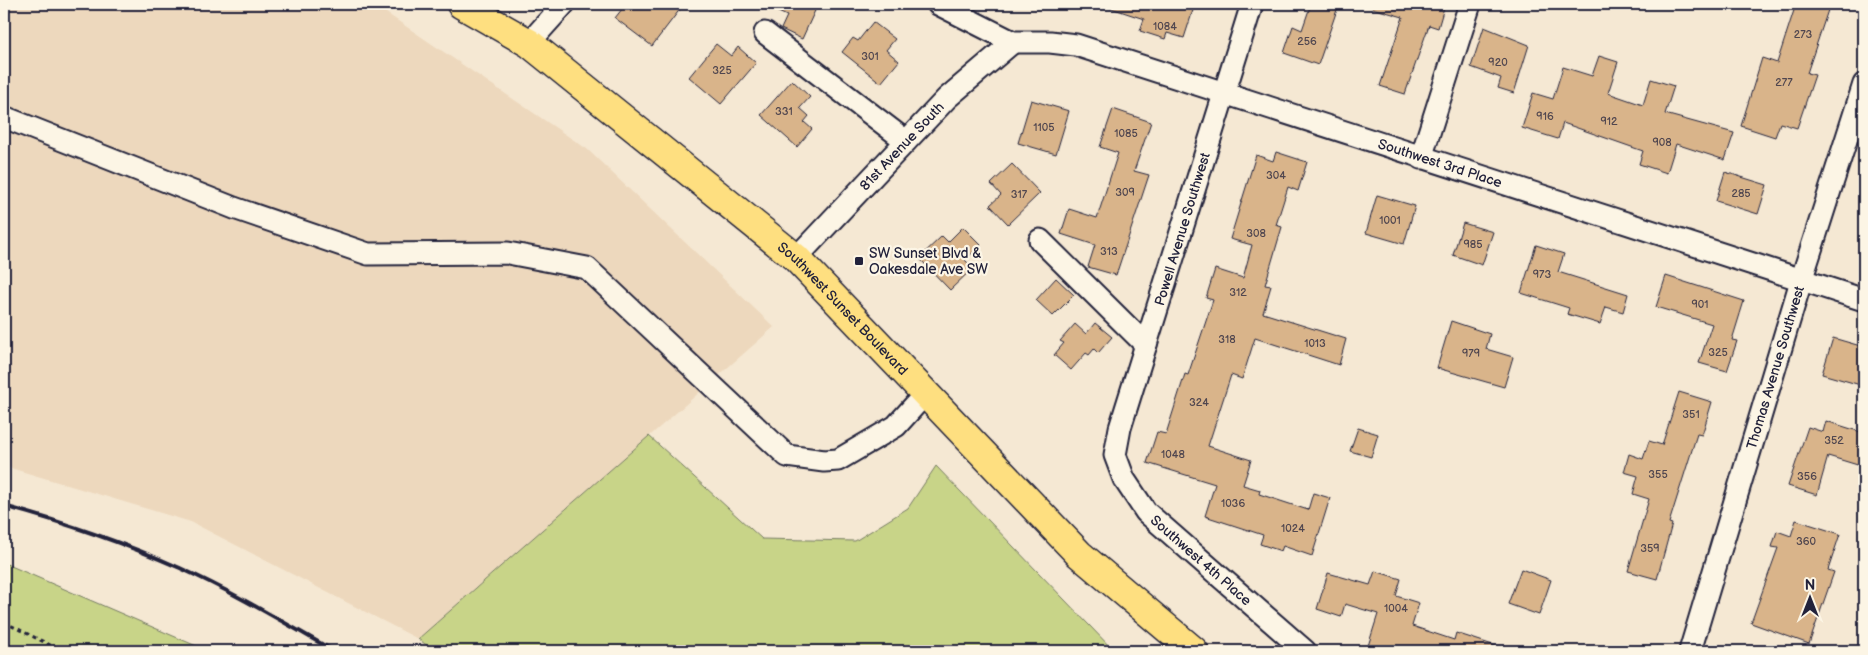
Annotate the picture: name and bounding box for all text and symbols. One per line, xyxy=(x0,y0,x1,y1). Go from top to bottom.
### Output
house number: 1084 xyxy=(1153,20,1177,33)
house number: 273 xyxy=(1794,28,1813,41)
house number: 256 xyxy=(1297,35,1317,48)
house number: 301 xyxy=(861,50,879,63)
house number: 920 xyxy=(1488,56,1508,69)
house number: 325 xyxy=(712,64,732,77)
house number: 277 xyxy=(1775,76,1793,89)
street label: 81st Avenue South xyxy=(856,98,948,194)
house number: 331 xyxy=(775,105,793,118)
house number: 916 xyxy=(1536,110,1554,123)
house number: 912 xyxy=(1600,115,1618,128)
house number: 1105 xyxy=(1033,121,1055,134)
house number: 1085 xyxy=(1114,127,1138,140)
street label: Southwest 3rd Place xyxy=(1376,135,1504,191)
house number: 908 xyxy=(1652,136,1672,149)
street label: Powell Avenue Southwest xyxy=(1151,150,1214,308)
house number: 304 xyxy=(1266,169,1286,182)
house number: 309 xyxy=(1115,186,1135,199)
house number: 285 xyxy=(1731,187,1751,200)
house number: 317 xyxy=(1011,188,1028,201)
house number: 1001 xyxy=(1379,214,1401,227)
house number: 308 xyxy=(1246,227,1266,240)
house number: 985 xyxy=(1463,238,1483,251)
street label: Southwest Sunset Boulevard xyxy=(774,239,911,379)
place label: SW Sunset Blvd & Oakesdale Ave SW xyxy=(869,245,988,278)
house number: 313 xyxy=(1100,245,1118,258)
marker: SW Sunset Blvd & Oakesdale Ave SW xyxy=(853,255,865,267)
house number: 973 xyxy=(1533,268,1551,281)
street label: Thomas Avenue Southwest xyxy=(1743,283,1808,451)
house number: 312 xyxy=(1229,286,1247,299)
house number: 901 xyxy=(1691,298,1709,311)
house number: 318 xyxy=(1218,333,1236,346)
house number: 1013 xyxy=(1304,337,1326,350)
house number: 325 xyxy=(1708,346,1728,359)
house number: 979 xyxy=(1462,347,1480,360)
house number: 324 xyxy=(1189,396,1209,409)
house number: 351 xyxy=(1682,408,1700,421)
house number: 352 xyxy=(1824,434,1844,447)
house number: 1048 xyxy=(1161,448,1185,461)
house number: 355 xyxy=(1648,468,1668,481)
house number: 356 xyxy=(1797,470,1817,483)
house number: 1036 xyxy=(1221,497,1245,510)
street label: Southwest 4th Place xyxy=(1147,512,1255,609)
house number: 1024 xyxy=(1281,522,1305,535)
house number: 360 xyxy=(1796,535,1817,548)
house number: 359 xyxy=(1640,542,1660,555)
north arrow xyxy=(1786,572,1836,622)
text: N xyxy=(1805,577,1815,594)
house number: 1004 xyxy=(1384,602,1408,615)

